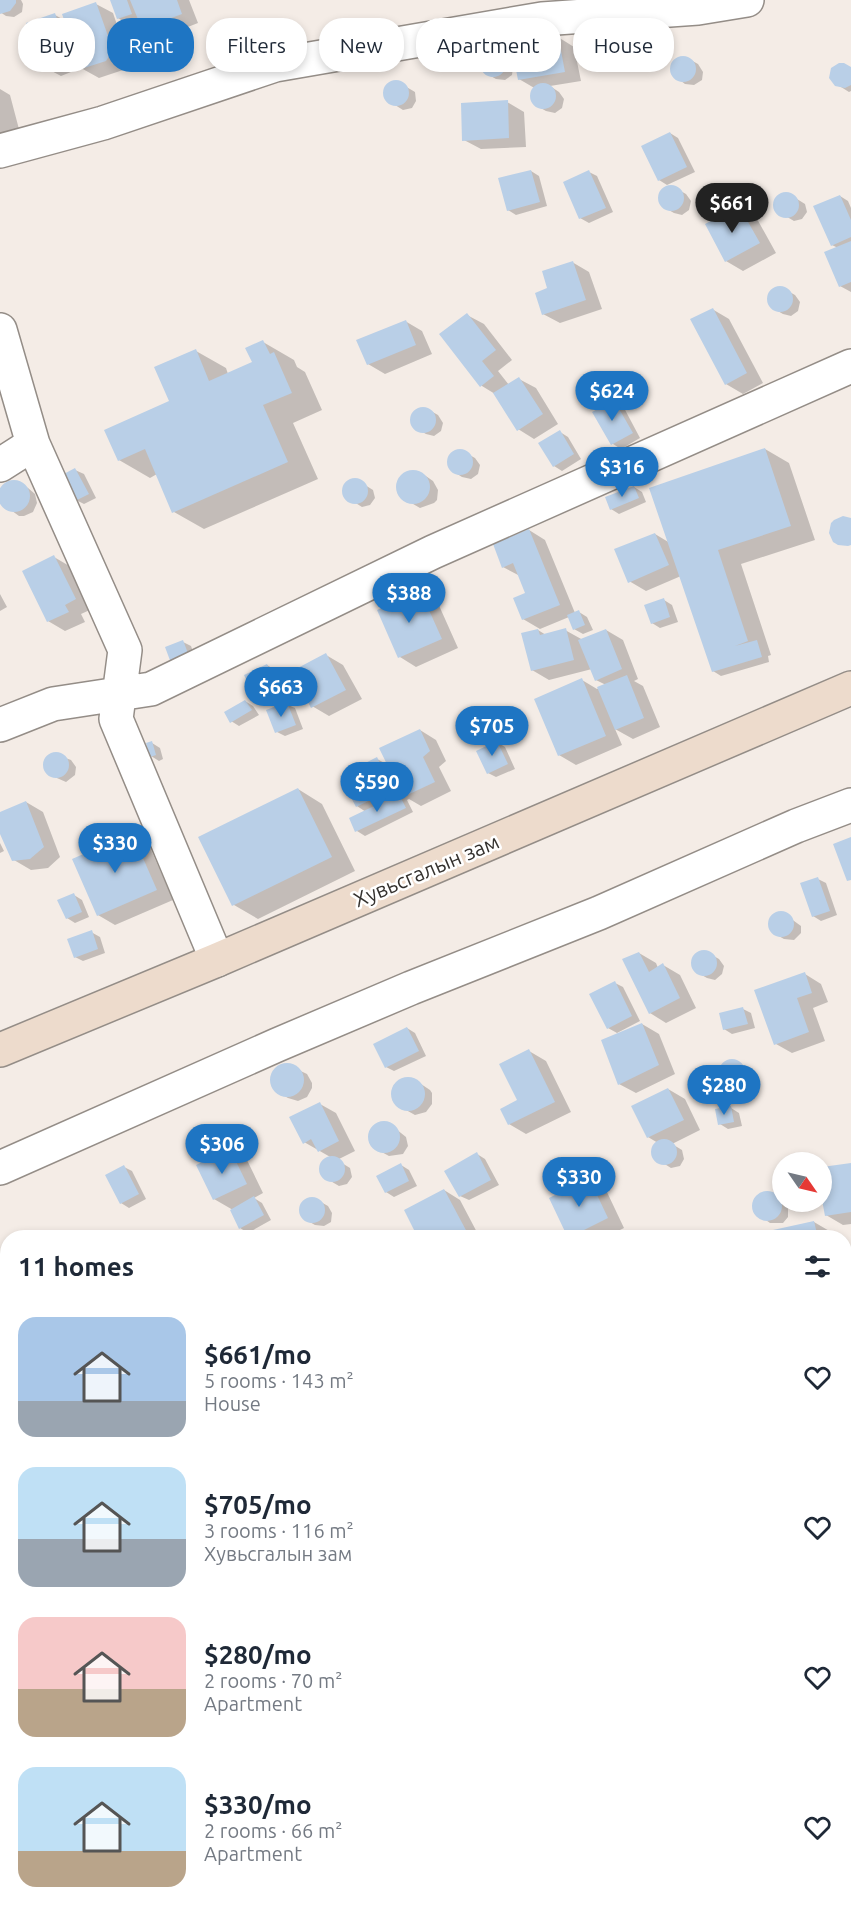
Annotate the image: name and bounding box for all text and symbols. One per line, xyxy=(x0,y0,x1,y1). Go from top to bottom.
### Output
chip: Buy xyxy=(18,18,95,72)
chip: Rent xyxy=(107,18,194,72)
chip: Filters xyxy=(206,18,307,72)
chip: New xyxy=(319,18,404,72)
chip: Apartment xyxy=(416,18,561,72)
chip: House xyxy=(573,18,674,72)
pin: $661 xyxy=(696,183,768,234)
text: $661 xyxy=(709,191,755,214)
pin: $624 xyxy=(576,371,648,422)
text: $624 xyxy=(589,379,635,402)
pin: $316 xyxy=(586,447,658,498)
text: $316 xyxy=(599,455,645,478)
pin: $388 xyxy=(373,573,445,624)
text: $388 xyxy=(386,581,432,604)
pin: $663 xyxy=(245,667,317,718)
text: $663 xyxy=(258,675,304,698)
pin: $705 xyxy=(456,706,528,757)
text: $705 xyxy=(469,714,515,737)
pin: $590 xyxy=(341,762,413,813)
text: $590 xyxy=(354,770,400,793)
pin: $330 xyxy=(79,823,151,874)
street label: Хувьсгалын зам xyxy=(350,829,502,911)
text: $330 xyxy=(92,831,138,854)
pin: $280 xyxy=(688,1065,760,1116)
text: $280 xyxy=(701,1073,747,1096)
pin: $306 xyxy=(186,1124,258,1175)
text: $306 xyxy=(199,1132,245,1155)
north arrow xyxy=(772,1152,832,1212)
map controls xyxy=(772,1152,832,1212)
pin: $330 xyxy=(543,1157,615,1208)
text: $330 xyxy=(556,1165,602,1188)
icon: filters xyxy=(801,1250,834,1283)
text: 11 homes xyxy=(18,1252,134,1281)
text: $661/mo xyxy=(204,1340,312,1369)
icon: home xyxy=(66,1341,138,1413)
icon: heart xyxy=(801,1361,834,1394)
text: 5 rooms · 143 m² xyxy=(204,1369,354,1392)
text: House xyxy=(204,1392,261,1415)
text: $705/mo xyxy=(204,1490,312,1519)
icon: home xyxy=(66,1491,138,1563)
icon: heart xyxy=(801,1511,834,1544)
text: 3 rooms · 116 m² xyxy=(204,1519,354,1542)
text: Хувьсгалын зам xyxy=(204,1542,352,1565)
text: $280/mo xyxy=(204,1640,312,1669)
icon: home xyxy=(66,1641,138,1713)
icon: heart xyxy=(801,1661,834,1694)
text: 2 rooms · 70 m² xyxy=(204,1669,342,1692)
text: Apartment xyxy=(204,1692,302,1715)
text: $330/mo xyxy=(204,1790,312,1819)
icon: home xyxy=(66,1791,138,1863)
icon: heart xyxy=(801,1811,834,1844)
text: 2 rooms · 66 m² xyxy=(204,1819,342,1842)
text: Apartment xyxy=(204,1842,302,1865)

